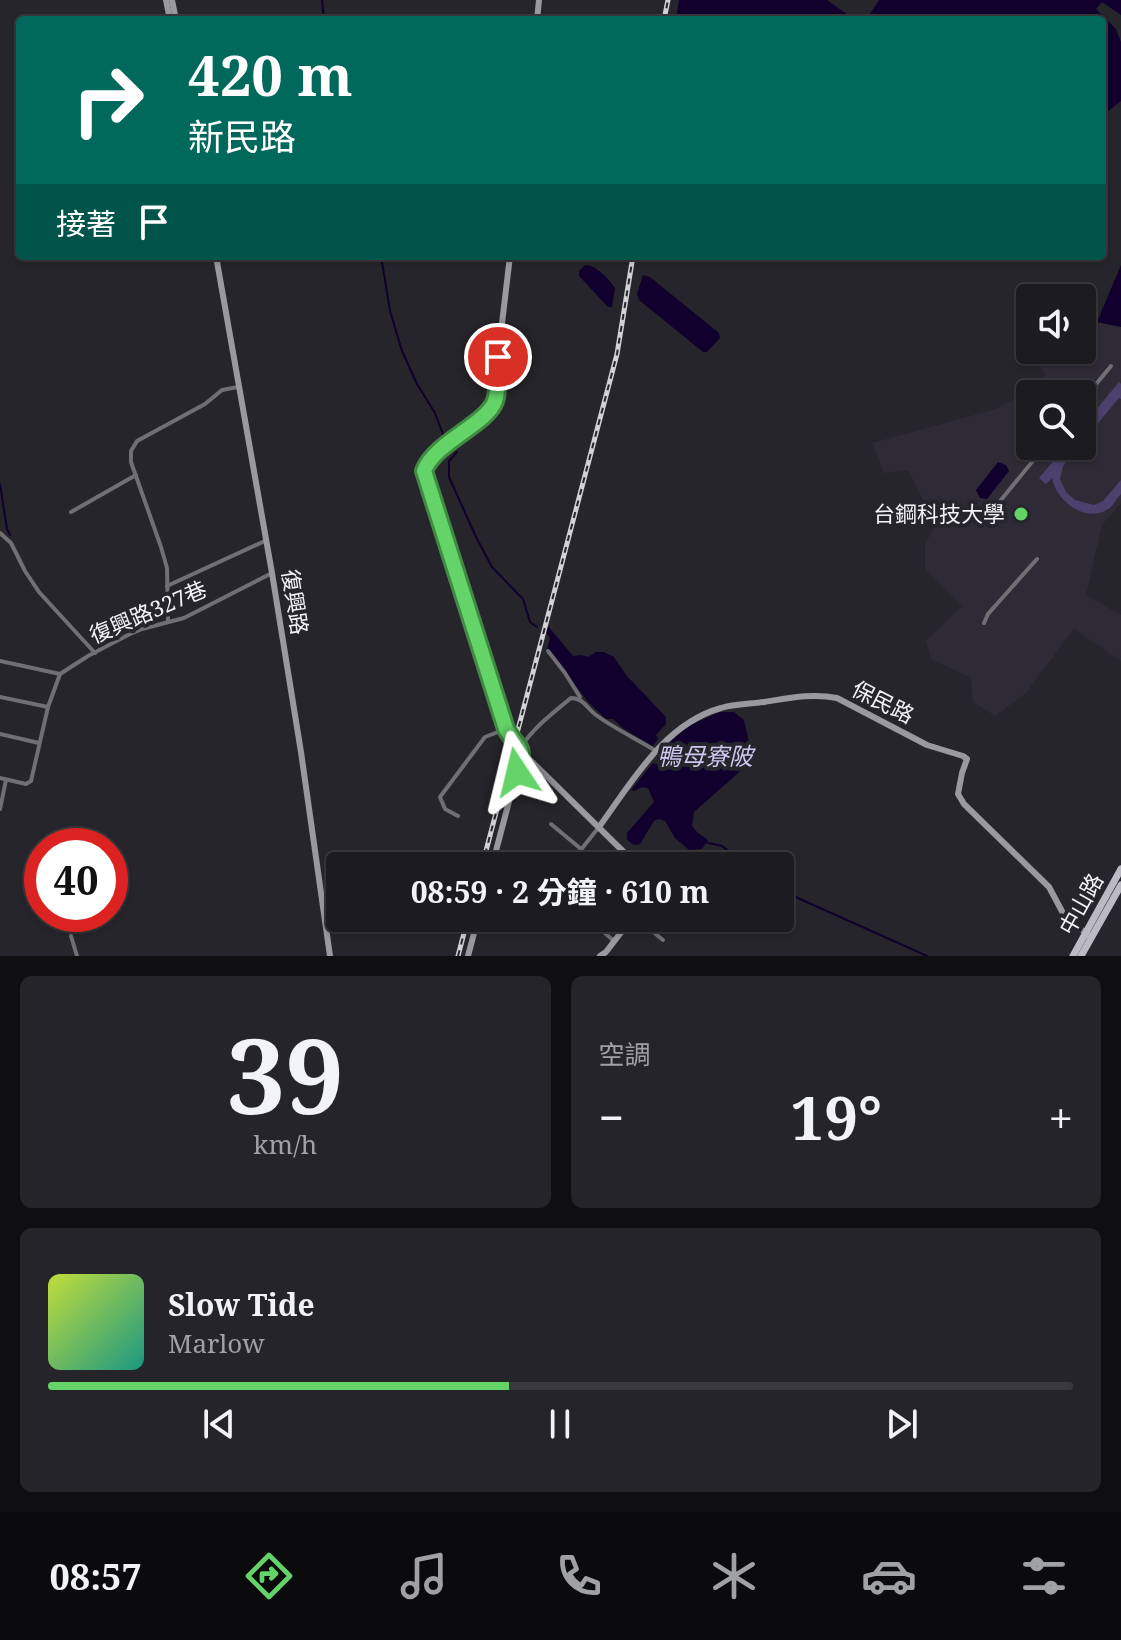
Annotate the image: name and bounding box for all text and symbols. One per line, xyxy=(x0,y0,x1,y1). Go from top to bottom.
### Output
text: 420 m xyxy=(188,36,353,112)
icon: right xyxy=(56,48,160,152)
text: 新民路 xyxy=(188,112,296,161)
icon: arrive xyxy=(132,200,176,244)
text: 接著 xyxy=(56,203,116,244)
map controls xyxy=(1016,284,1096,460)
button: sound xyxy=(1016,284,1096,364)
pin xyxy=(464,323,532,391)
icon: arrive xyxy=(476,335,520,379)
button: search xyxy=(1016,380,1096,460)
place label: 台鋼科技大學 xyxy=(873,498,1005,528)
marker: 台鋼科技大學 xyxy=(1012,505,1030,523)
street label: 復興路 xyxy=(276,567,316,637)
street label: 復興路327巷 xyxy=(84,573,211,649)
street label: 保民路 xyxy=(847,673,920,729)
position arrow xyxy=(475,730,559,814)
water label: 鴨母寮陂 xyxy=(657,739,756,772)
speed limit sign: 40 xyxy=(24,828,128,932)
street label: 中山路 xyxy=(1051,867,1109,940)
text: 08:59 · 2 分鐘 · 610 m xyxy=(411,871,709,912)
text: 39 xyxy=(226,1003,344,1144)
text: 空調 xyxy=(599,1036,651,1072)
text: 19° xyxy=(790,1076,882,1158)
text: − xyxy=(599,1087,624,1147)
text: + xyxy=(1048,1087,1073,1147)
text: km/h xyxy=(253,1126,317,1162)
text: Slow Tide xyxy=(168,1284,315,1325)
text: Marlow xyxy=(168,1325,265,1361)
icon: previous xyxy=(197,1402,241,1446)
icon: pause xyxy=(538,1402,582,1446)
icon: next xyxy=(880,1402,924,1446)
icon: directions xyxy=(241,1548,297,1604)
icon: music xyxy=(396,1548,452,1604)
icon: phone xyxy=(551,1548,607,1604)
icon: climate xyxy=(706,1548,762,1604)
icon: car xyxy=(861,1548,917,1604)
icon: filters xyxy=(1016,1548,1072,1604)
text: 08:57 xyxy=(49,1552,142,1601)

